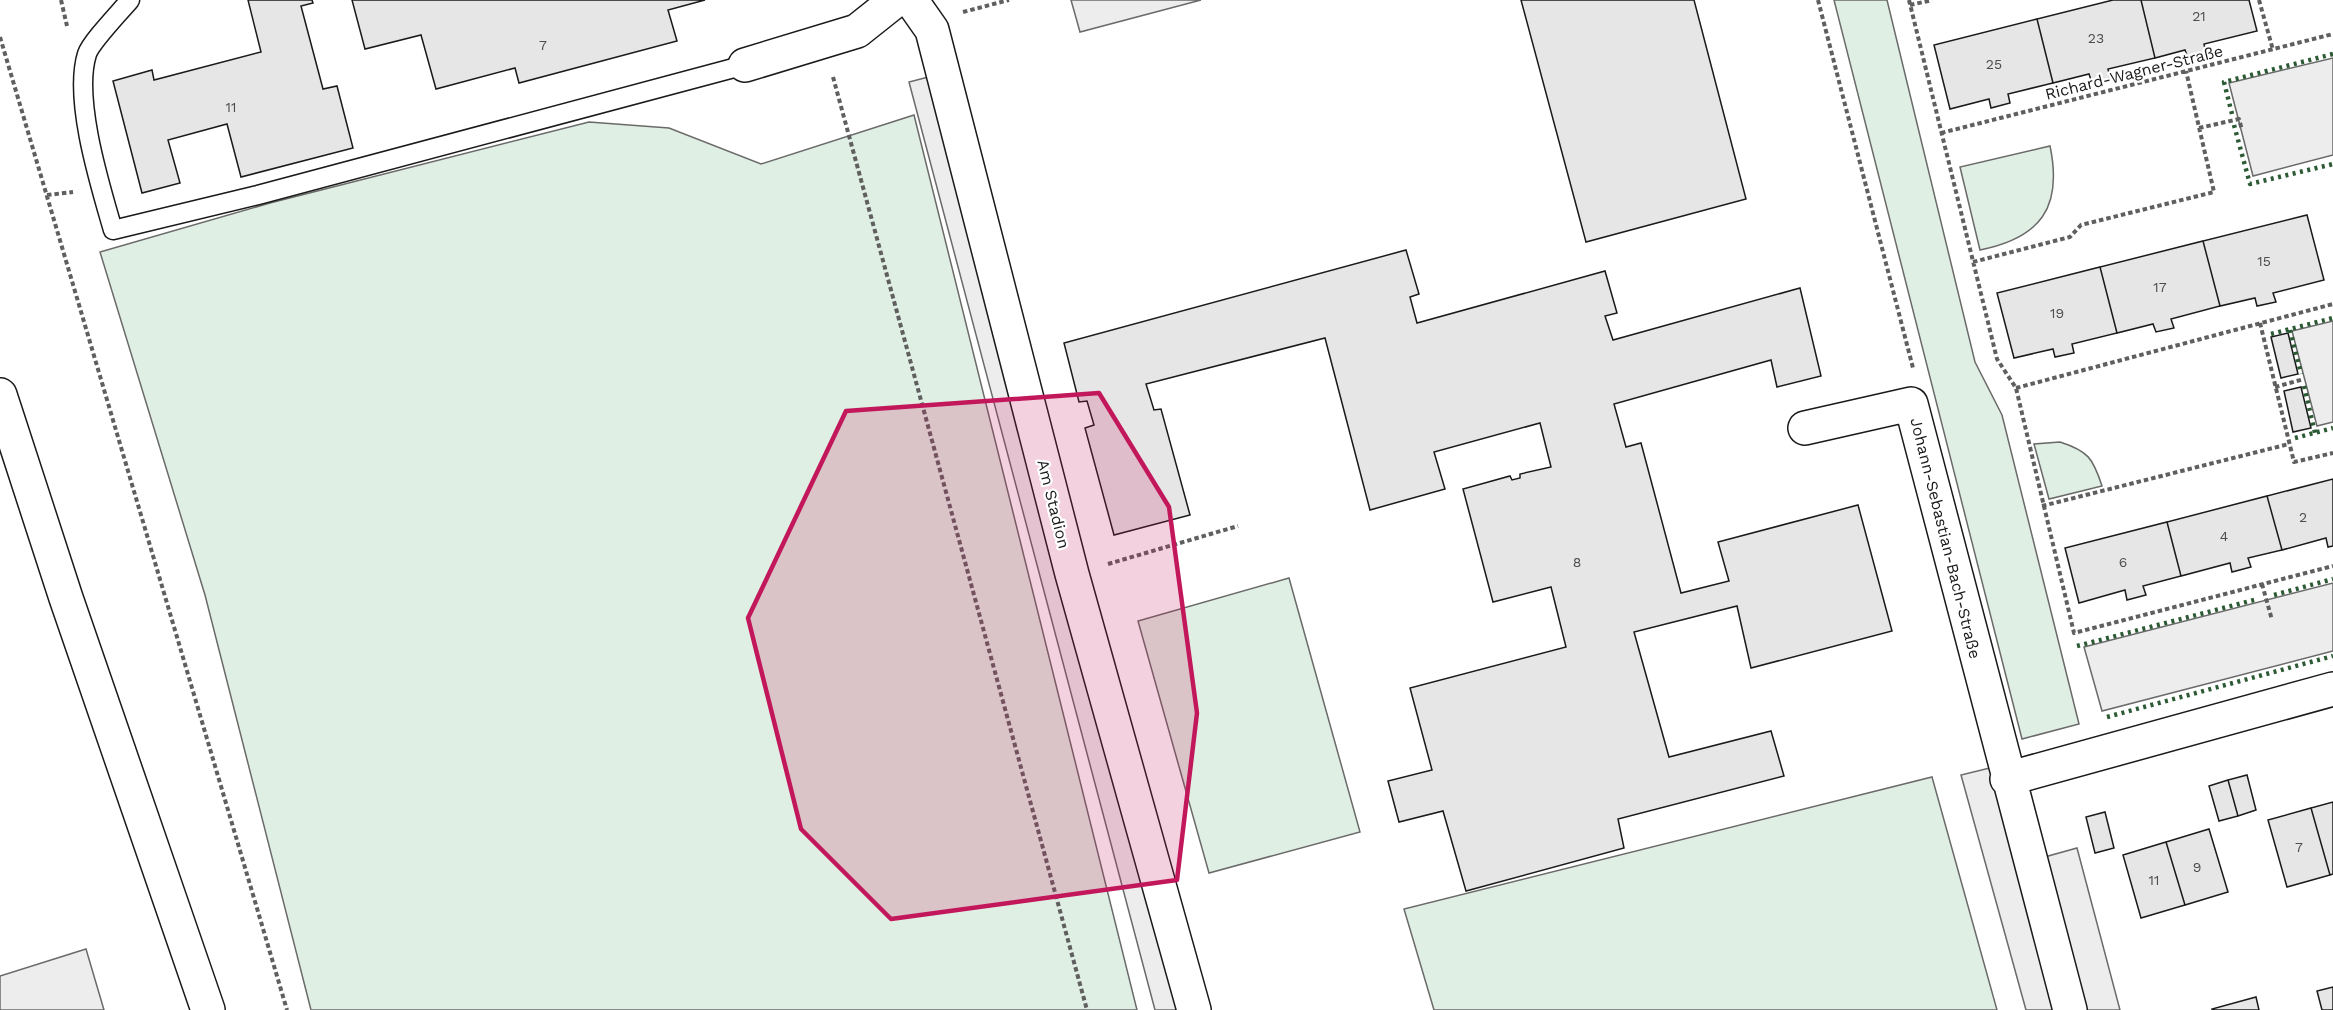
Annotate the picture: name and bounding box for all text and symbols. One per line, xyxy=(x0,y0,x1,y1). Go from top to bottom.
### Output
house number: 21 xyxy=(2192,8,2206,24)
house number: 23 xyxy=(2088,30,2104,46)
house number: 7 xyxy=(539,37,547,53)
street label: Richard-Wagner-Straße xyxy=(2043,41,2225,104)
house number: 25 xyxy=(1986,56,2002,72)
house number: 11 xyxy=(226,99,236,115)
house number: 15 xyxy=(2257,253,2271,269)
house number: 17 xyxy=(2153,279,2167,295)
house number: 19 xyxy=(2050,305,2064,321)
street label: Johann-Sebastian-Bach-Straße xyxy=(1906,416,1985,661)
street label: Am Stadion xyxy=(1033,458,1074,551)
house number: 2 xyxy=(2299,509,2307,525)
house number: 4 xyxy=(2220,528,2228,544)
house number: 8 xyxy=(1573,554,1581,570)
house number: 6 xyxy=(2119,554,2127,570)
house number: 7 xyxy=(2295,839,2303,855)
house number: 9 xyxy=(2193,859,2201,875)
house number: 11 xyxy=(2149,872,2159,888)

